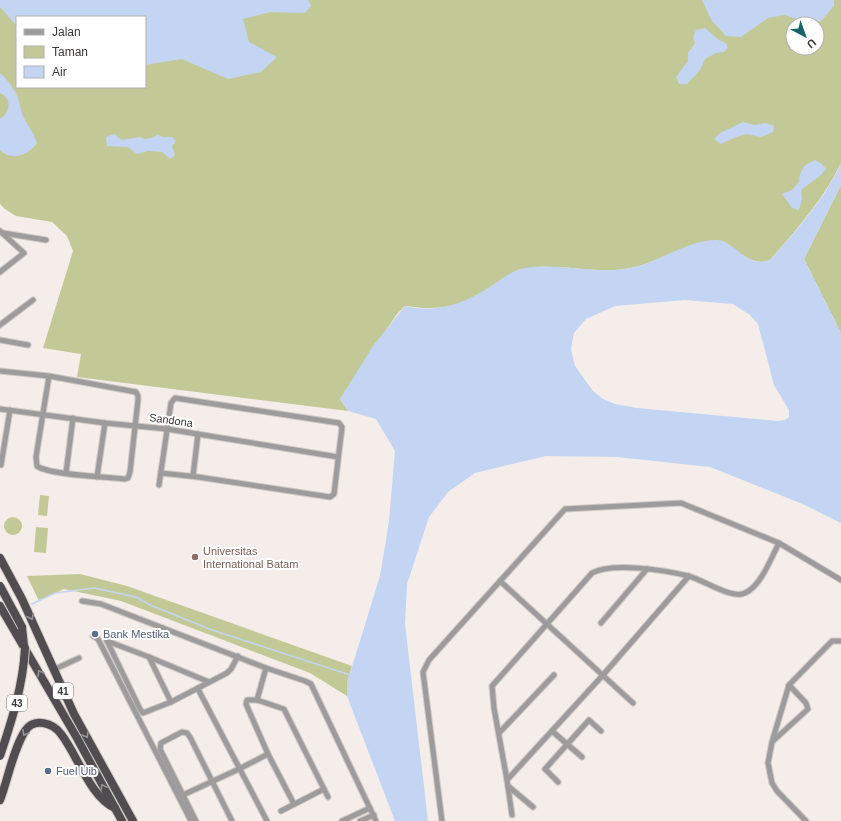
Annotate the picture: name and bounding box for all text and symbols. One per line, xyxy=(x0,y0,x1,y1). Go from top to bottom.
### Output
legend xyxy=(16,16,146,88)
north arrow xyxy=(785,16,825,56)
text: Jalan xyxy=(52,25,81,39)
text: U xyxy=(805,36,818,51)
text: Taman xyxy=(52,45,88,59)
text: Air xyxy=(52,65,67,79)
street label: Sandona xyxy=(148,411,195,429)
place label: Universitas International Batam xyxy=(203,545,298,570)
marker: Universitas International Batam xyxy=(190,552,200,562)
one-way arrow xyxy=(26,613,34,621)
place label: Bank Mestika xyxy=(103,628,170,640)
marker: Bank Mestika xyxy=(90,629,100,639)
one-way arrow xyxy=(37,670,44,677)
road number: 41 xyxy=(53,683,73,699)
road number: 43 xyxy=(7,695,27,711)
one-way arrow xyxy=(23,729,30,736)
one-way arrow xyxy=(81,731,88,738)
place label: Fuel Uib xyxy=(56,765,97,777)
marker: Fuel Uib xyxy=(43,766,53,776)
one-way arrow xyxy=(101,783,108,791)

